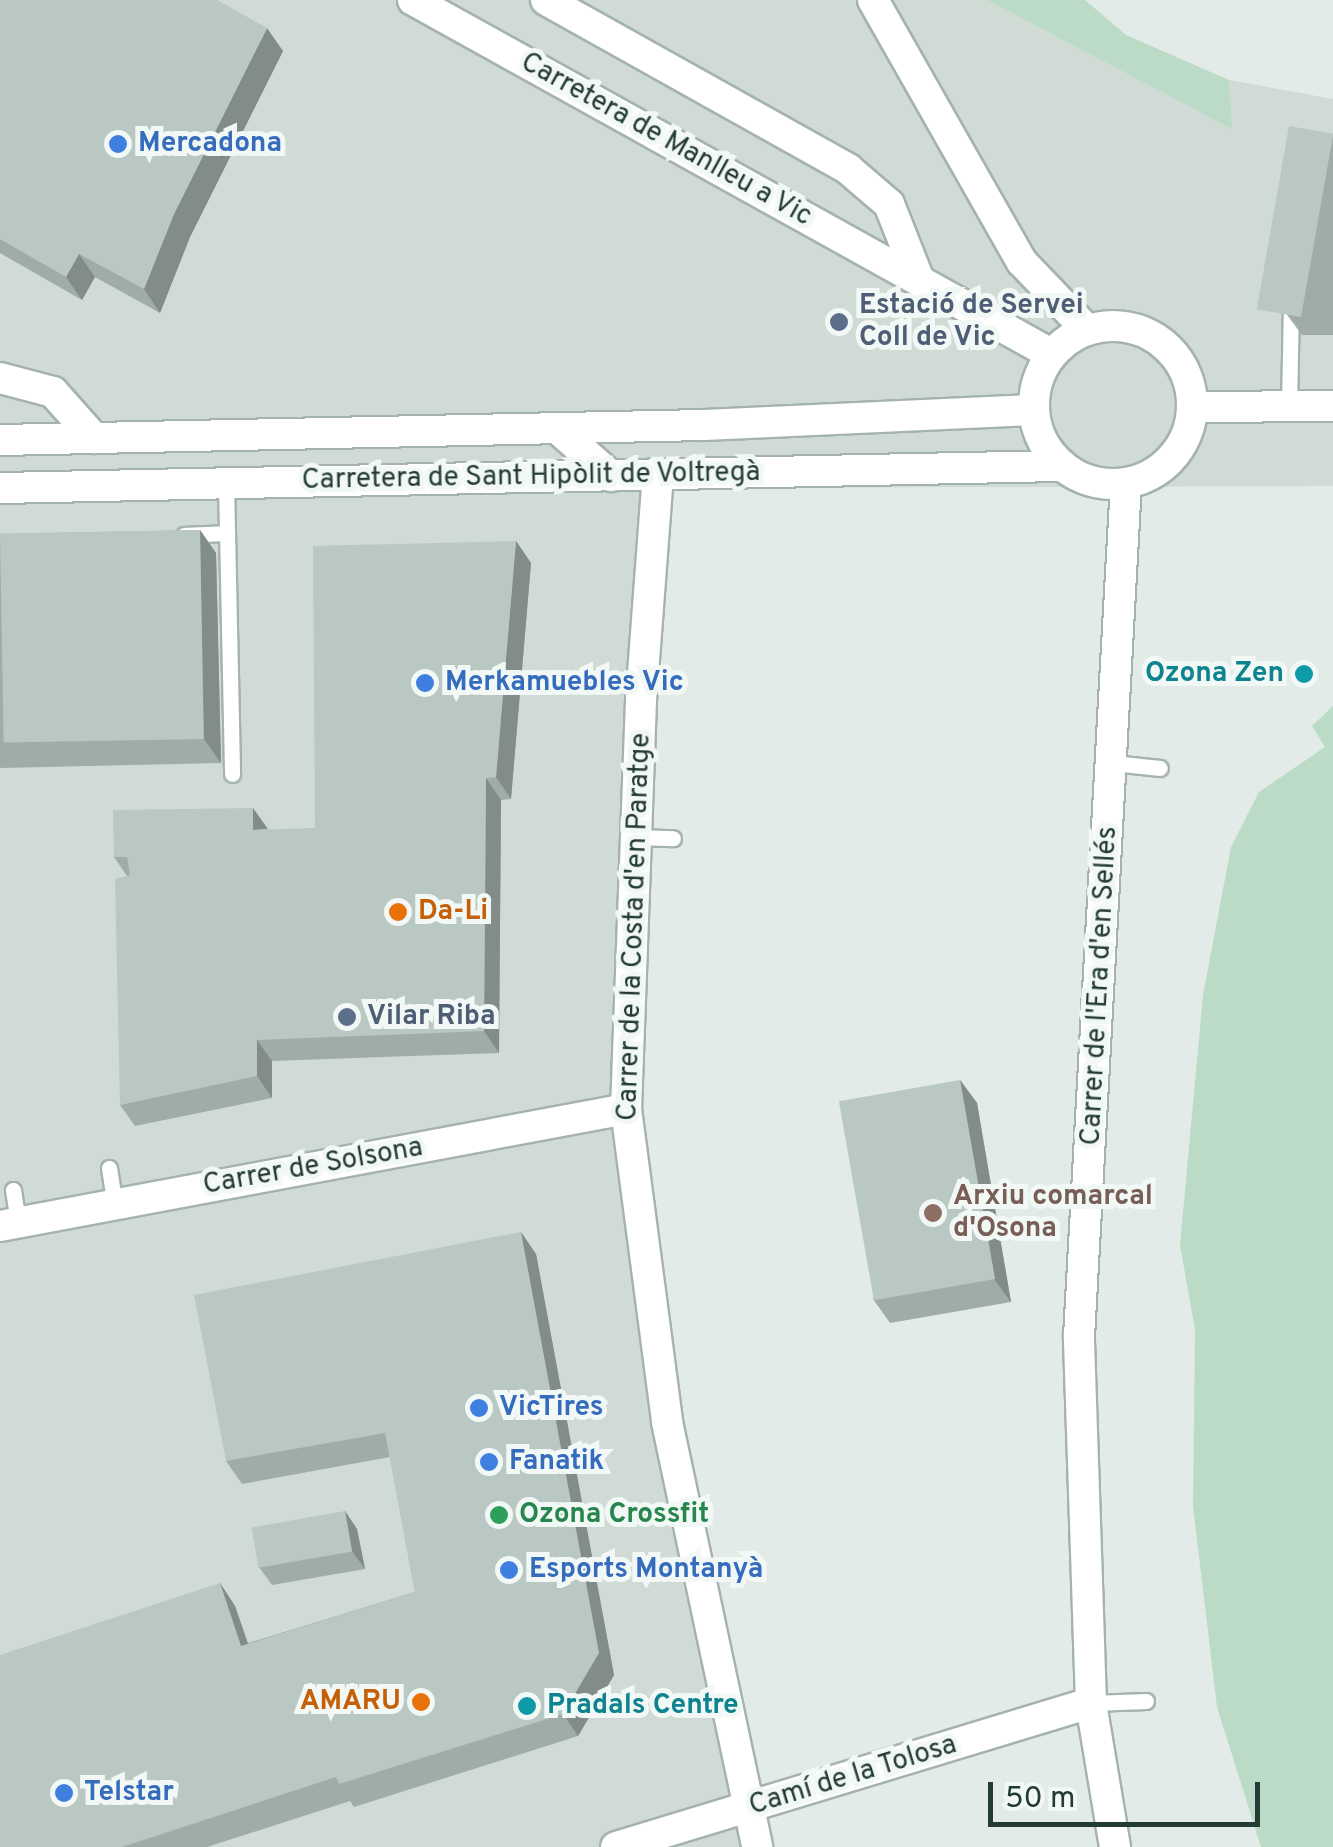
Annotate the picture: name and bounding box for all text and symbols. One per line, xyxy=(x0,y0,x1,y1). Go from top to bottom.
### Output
street label: Carretera de Manlleu a Vic xyxy=(514,46,818,234)
place label: Mercadona xyxy=(138,127,282,161)
marker: Mercadona xyxy=(107,133,129,155)
place label: Estació de Servei Coll de Vic xyxy=(859,289,1084,355)
marker: Estació de Servei Coll de Vic xyxy=(828,311,850,333)
street label: Carretera de Sant Hipòlit de Voltregà xyxy=(301,456,761,498)
place label: Ozona Zen xyxy=(1145,657,1284,691)
marker: Ozona Zen xyxy=(1293,663,1315,685)
place label: Merkamuebles Vic xyxy=(445,666,685,700)
marker: Merkamuebles Vic xyxy=(414,672,436,694)
street label: Carrer de la Costa d'en Paratge xyxy=(611,732,659,1122)
street label: Carrer de l'Era d'en Sellés xyxy=(1075,826,1125,1146)
place label: Da-Li xyxy=(418,895,488,929)
marker: Da-Li xyxy=(387,901,409,923)
place label: Vilar Riba xyxy=(367,1000,496,1034)
marker: Vilar Riba xyxy=(336,1006,358,1028)
street label: Carrer de Solsona xyxy=(201,1131,425,1203)
place label: Arxiu comarcal d'Osona xyxy=(953,1180,1153,1246)
marker: Arxiu comarcal d'Osona xyxy=(922,1202,944,1224)
place label: VicTires xyxy=(499,1391,604,1425)
marker: VicTires xyxy=(468,1397,490,1419)
place label: Fanatik xyxy=(509,1445,604,1479)
marker: Fanatik xyxy=(478,1451,500,1473)
place label: Ozona Crossfit xyxy=(519,1498,709,1532)
marker: Ozona Crossfit xyxy=(488,1504,510,1526)
place label: Esports Montanyà xyxy=(529,1553,763,1587)
marker: Esports Montanyà xyxy=(498,1559,520,1581)
place label: AMARU xyxy=(300,1685,401,1719)
place label: Pradals Centre xyxy=(547,1689,739,1723)
marker: AMARU xyxy=(410,1691,432,1713)
marker: Pradals Centre xyxy=(516,1695,538,1717)
street label: Camí de la Tolosa xyxy=(745,1728,961,1824)
scale bar xyxy=(993,1762,1266,1824)
place label: Telstar xyxy=(84,1776,174,1810)
text: 50 m xyxy=(1005,1781,1075,1818)
marker: Telstar xyxy=(53,1782,75,1804)

